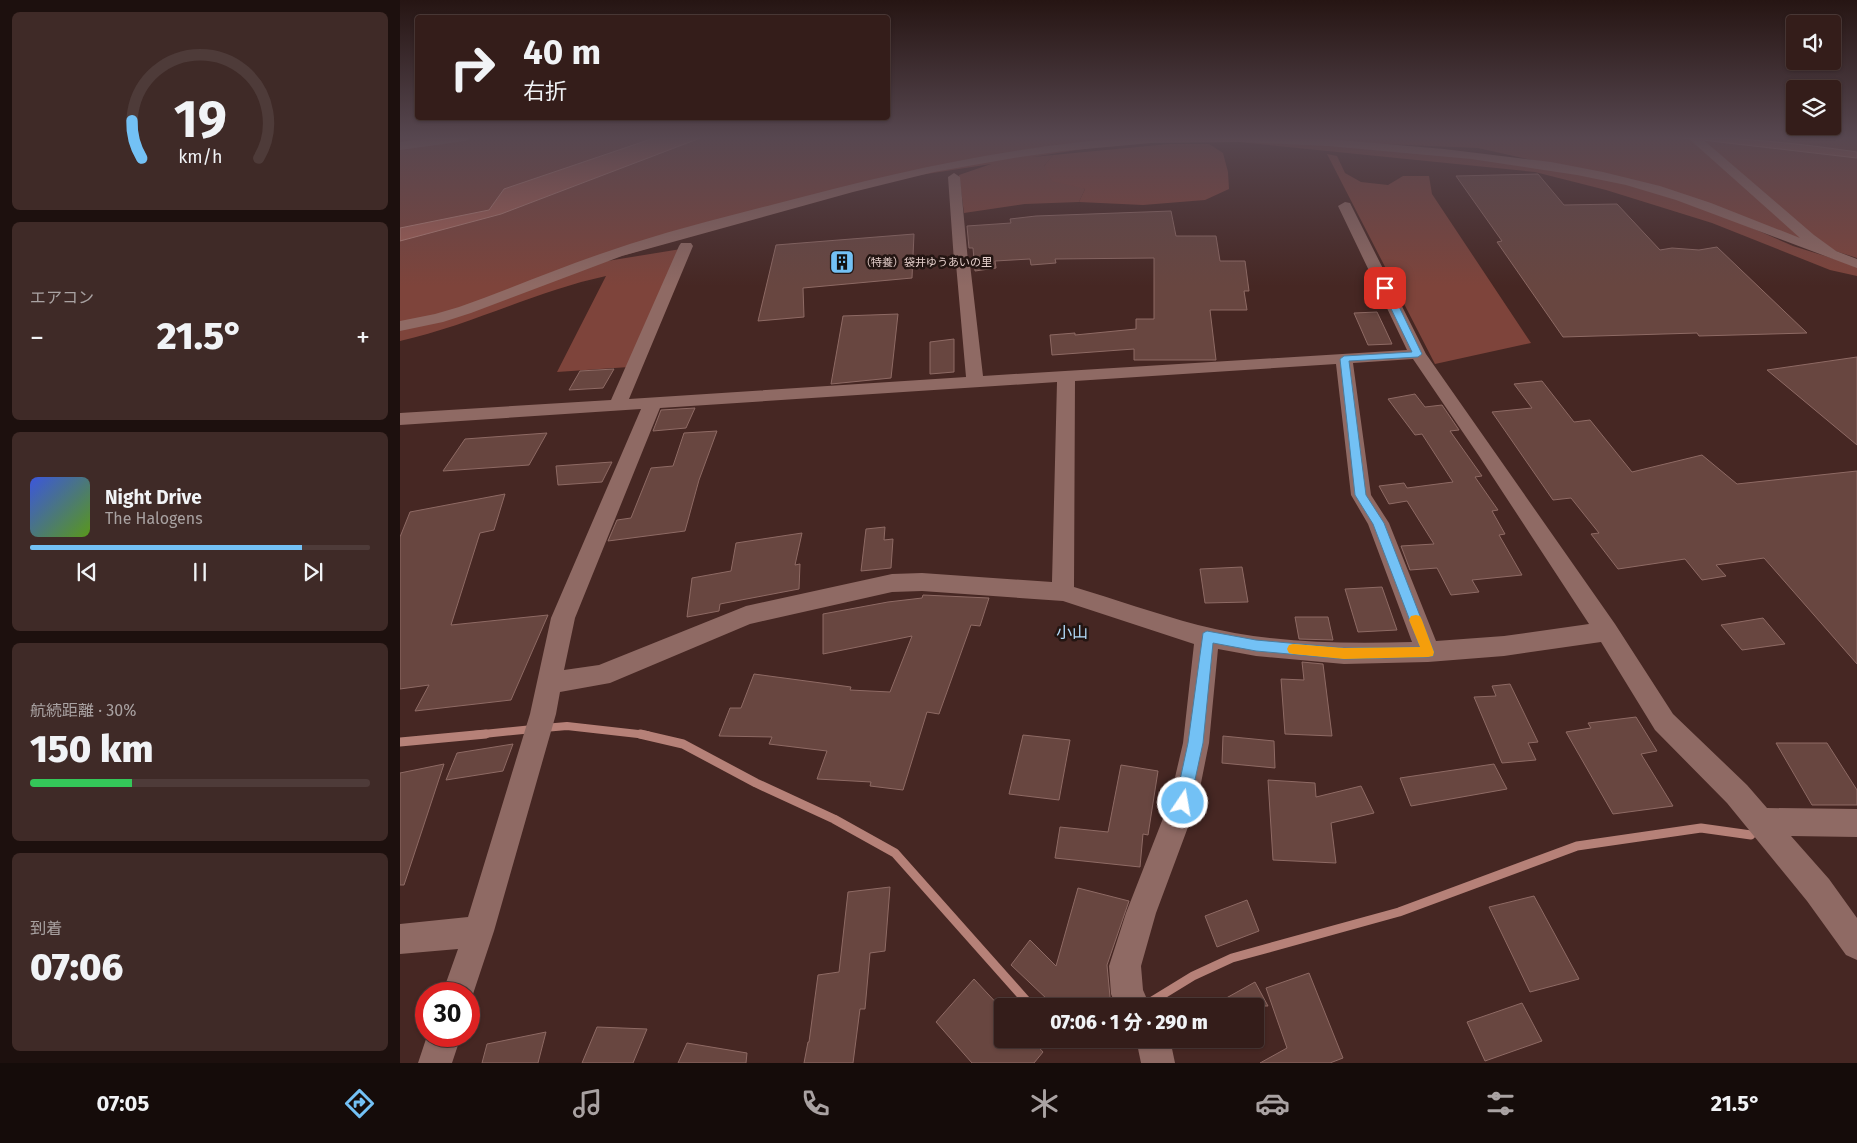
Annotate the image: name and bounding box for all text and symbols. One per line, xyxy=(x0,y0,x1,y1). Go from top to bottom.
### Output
map controls xyxy=(1786,15,1841,135)
button: sound xyxy=(1786,15,1841,70)
text: 40 m xyxy=(523,31,601,73)
icon: right xyxy=(440,35,505,100)
text: 右折 xyxy=(523,78,567,105)
button: layers xyxy=(1786,80,1841,135)
text: 19 xyxy=(173,88,227,151)
text: km/h xyxy=(178,146,222,168)
building icon: （特養）袋井ゆうあいの里 xyxy=(829,249,855,275)
place label: （特養）袋井ゆうあいの里 xyxy=(860,256,992,269)
pin xyxy=(1364,267,1406,309)
icon: arrive xyxy=(1371,274,1399,302)
text: エアコン xyxy=(30,288,94,307)
text: 21.5° xyxy=(157,313,243,359)
text: − xyxy=(30,321,44,354)
text: + xyxy=(356,321,370,354)
text: Night Drive xyxy=(105,486,202,509)
text: The Halogens xyxy=(105,509,203,528)
icon: previous xyxy=(73,558,101,586)
icon: pause xyxy=(186,558,214,586)
icon: next xyxy=(299,558,327,586)
district label: 小山 xyxy=(1056,623,1088,642)
text: 航続距離 · 30% xyxy=(30,701,136,720)
text: 150 km xyxy=(30,726,153,772)
position arrow xyxy=(1156,776,1208,828)
text: 到着 xyxy=(30,919,62,938)
text: 07:06 xyxy=(30,944,123,990)
speed limit sign: 30 xyxy=(415,982,480,1047)
text: 07:06 · 1 分 · 290 m xyxy=(1050,1011,1208,1034)
icon: directions xyxy=(342,1086,377,1121)
icon: music xyxy=(570,1086,605,1121)
icon: phone xyxy=(798,1086,833,1121)
icon: climate xyxy=(1027,1086,1062,1121)
icon: car xyxy=(1255,1086,1290,1121)
icon: filters xyxy=(1483,1086,1518,1121)
text: 07:05 xyxy=(97,1090,149,1117)
text: 21.5° xyxy=(1711,1090,1760,1117)

